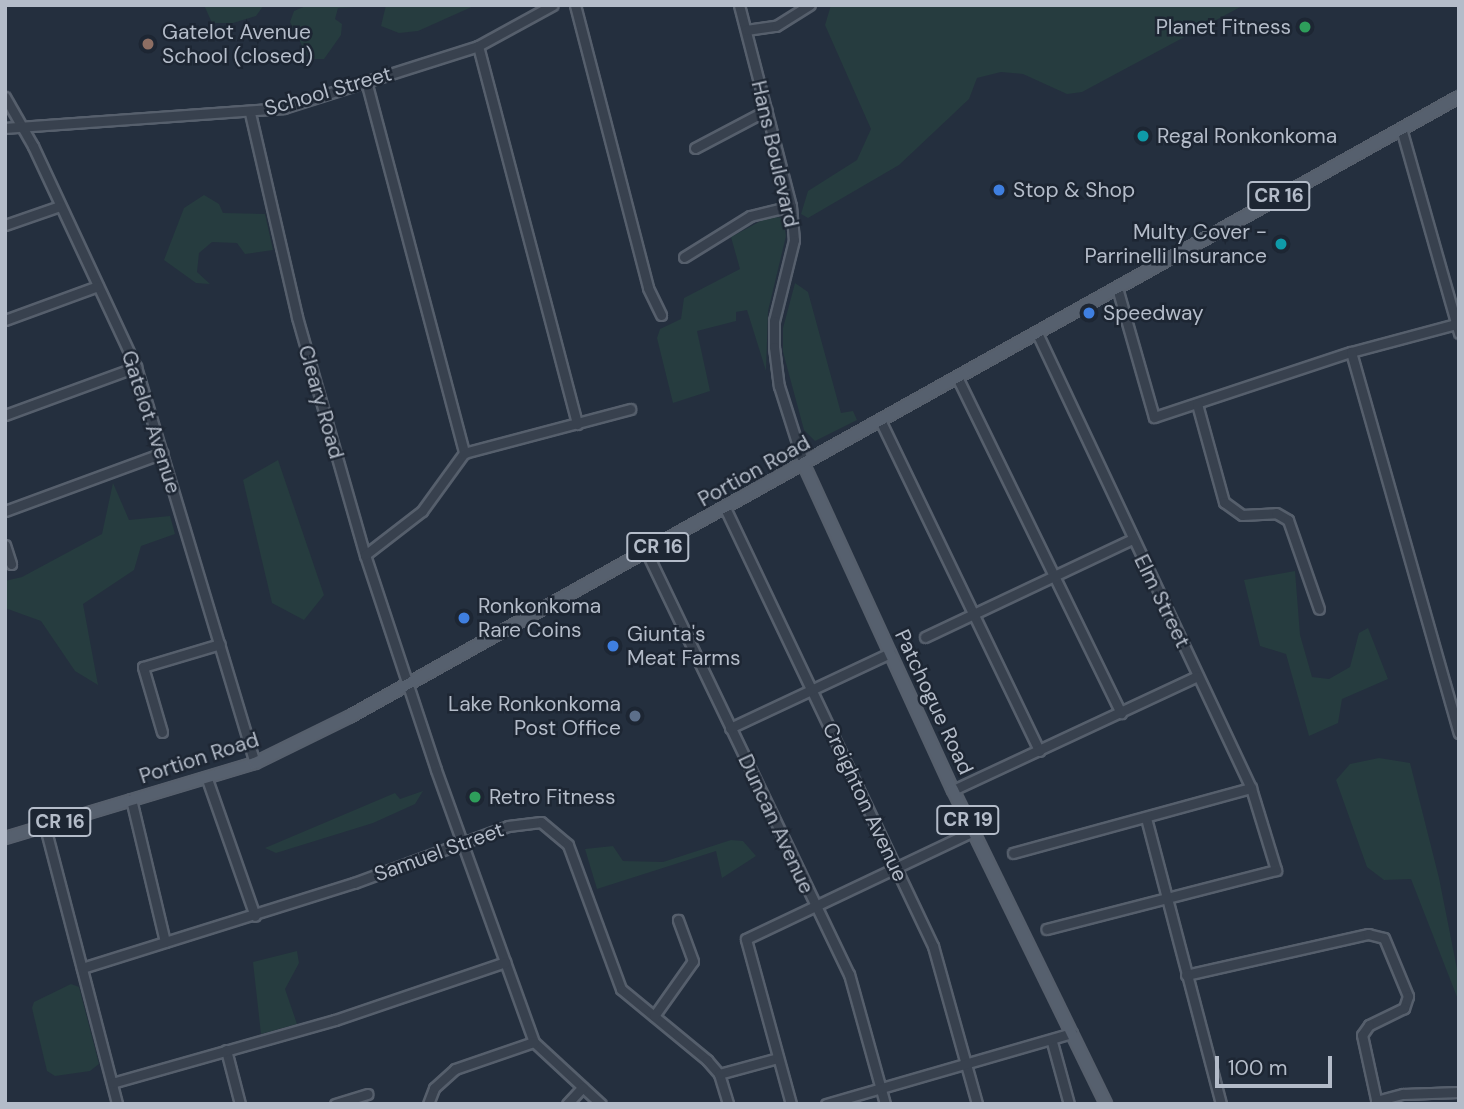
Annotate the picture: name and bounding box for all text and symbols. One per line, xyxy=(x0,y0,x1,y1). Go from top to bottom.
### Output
place label: Planet Fitness xyxy=(1156,14,1291,40)
place label: Gatelot Avenue School (closed) xyxy=(162,19,313,69)
marker: Planet Fitness xyxy=(1297,19,1313,35)
marker: Gatelot Avenue School (closed) xyxy=(140,36,156,52)
street label: School Street xyxy=(262,61,394,121)
street label: Hans Boulevard xyxy=(746,78,804,230)
place label: Regal Ronkonkoma xyxy=(1157,123,1337,149)
marker: Regal Ronkonkoma xyxy=(1135,128,1151,144)
place label: Stop & Shop xyxy=(1013,177,1135,203)
road number: CR 16 xyxy=(1246,180,1312,212)
marker: Stop & Shop xyxy=(991,182,1007,198)
place label: Multy Cover - Parrinelli Insurance xyxy=(1085,219,1267,269)
marker: Multy Cover - Parrinelli Insurance xyxy=(1273,236,1289,252)
place label: Speedway xyxy=(1103,300,1204,326)
marker: Speedway xyxy=(1081,305,1097,321)
street label: Cleary Road xyxy=(293,342,349,462)
street label: Gatelot Avenue xyxy=(116,347,186,497)
street label: Portion Road xyxy=(694,430,814,512)
road number: CR 16 xyxy=(625,532,691,562)
street label: Elm Street xyxy=(1129,550,1195,652)
place label: Ronkonkoma Rare Coins xyxy=(478,593,601,643)
marker: Ronkonkoma Rare Coins xyxy=(456,610,472,626)
place label: Giunta's Meat Farms xyxy=(627,621,741,671)
street label: Patchogue Road xyxy=(889,626,979,778)
marker: Giunta's Meat Farms xyxy=(605,638,621,654)
place label: Lake Ronkonkoma Post Office xyxy=(448,691,621,741)
marker: Lake Ronkonkoma Post Office xyxy=(627,708,643,724)
street label: Creighton Avenue xyxy=(817,718,913,886)
street label: Portion Road xyxy=(136,727,262,789)
street label: Duncan Avenue xyxy=(733,750,819,898)
place label: Retro Fitness xyxy=(489,784,616,810)
marker: Retro Fitness xyxy=(467,789,483,805)
road number: CR 19 xyxy=(935,804,1001,835)
road number: CR 16 xyxy=(27,806,93,838)
street label: Samuel Street xyxy=(371,817,507,887)
scale bar xyxy=(1219,1042,1336,1086)
text: 100 m xyxy=(1228,1054,1288,1082)

